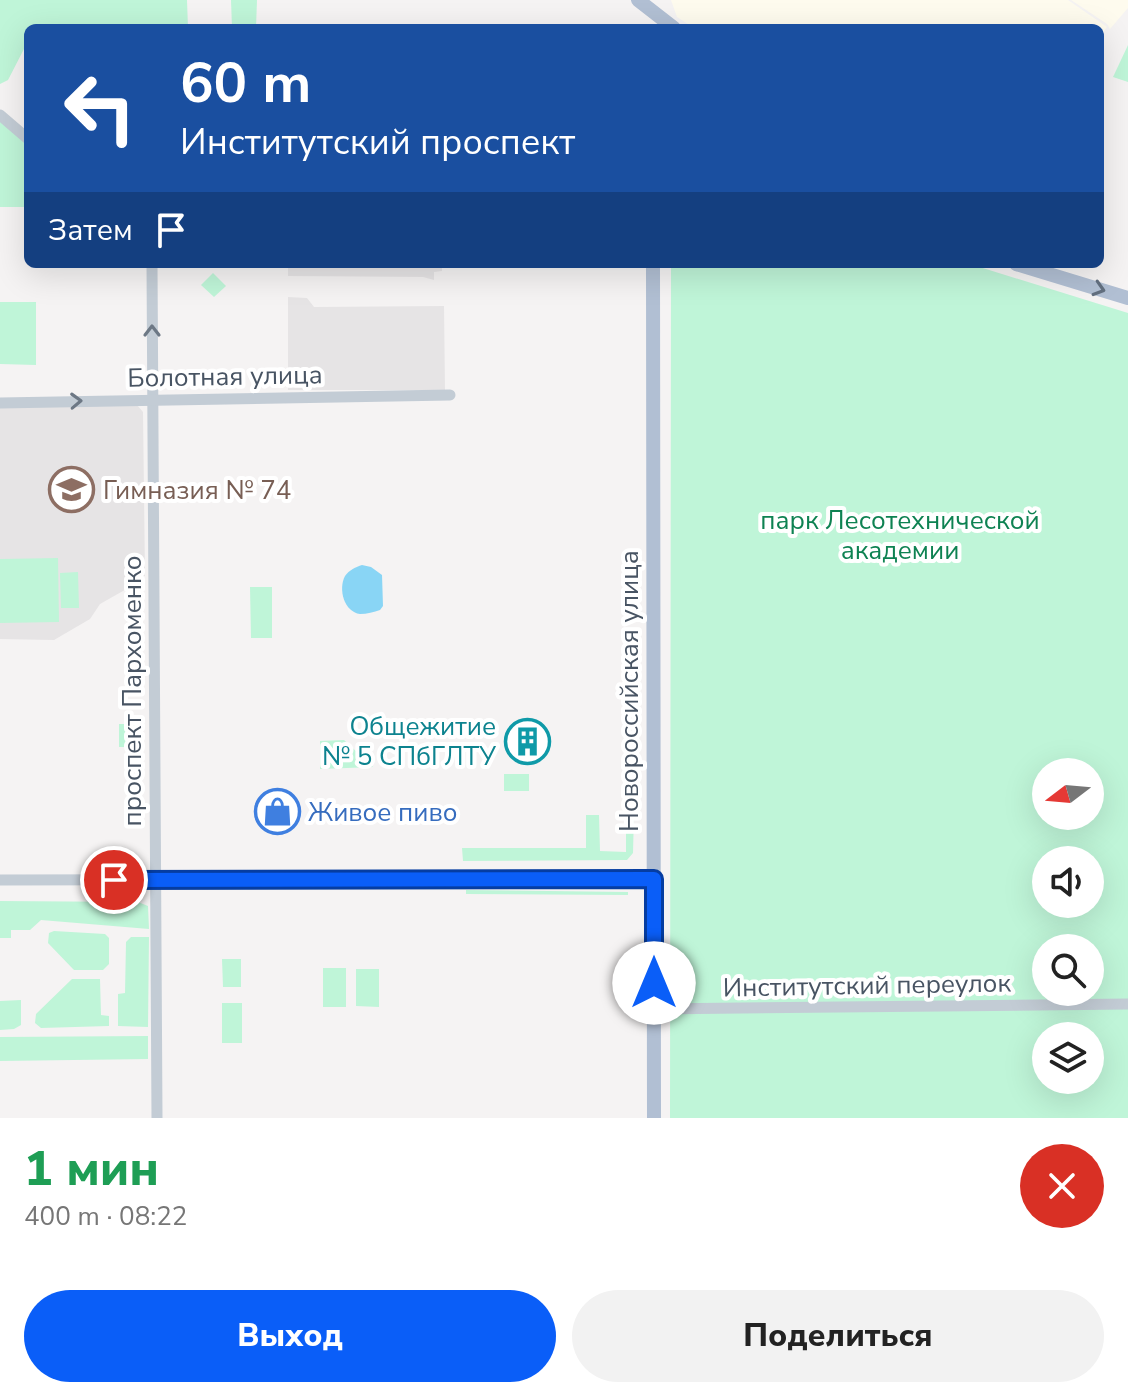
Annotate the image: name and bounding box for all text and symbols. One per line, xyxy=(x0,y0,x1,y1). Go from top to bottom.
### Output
text: 60 m xyxy=(180,45,311,122)
icon: left xyxy=(48,56,152,160)
text: Институтский проспект xyxy=(180,118,575,167)
icon: arrive xyxy=(149,208,193,252)
text: Затем xyxy=(48,210,133,251)
one-way arrow xyxy=(1091,280,1105,296)
one-way arrow xyxy=(143,324,161,337)
street label: Болотная улица xyxy=(127,357,323,396)
one-way arrow xyxy=(70,392,83,409)
school or university icon: Гимназия № 74 xyxy=(48,466,96,514)
place label: Гимназия № 74 xyxy=(103,473,291,508)
park label: парк Лесотехнической академии xyxy=(760,503,1040,568)
street label: Новороссийская улица xyxy=(612,550,647,832)
street label: проспект Пархоменко xyxy=(115,556,150,826)
place label: Общежитие № 5 СПбГЛТУ xyxy=(322,709,496,774)
building icon: Общежитие № 5 СПбГЛТУ xyxy=(503,717,551,765)
north arrow xyxy=(1032,758,1104,830)
map controls xyxy=(1032,758,1104,1094)
shop icon: Живое пиво xyxy=(253,788,301,836)
place label: Живое пиво xyxy=(308,795,457,830)
pin xyxy=(80,846,148,914)
button: sound xyxy=(1032,846,1104,918)
icon: arrive xyxy=(92,858,136,902)
button: search xyxy=(1032,934,1104,1006)
position arrow xyxy=(612,941,696,1025)
street label: Институтский переулок xyxy=(723,965,1012,1006)
button: layers xyxy=(1032,1022,1104,1094)
text: 1 мин xyxy=(24,1136,159,1202)
button: close xyxy=(1020,1144,1104,1228)
text: 400 m · 08:22 xyxy=(24,1199,187,1234)
button: Выход xyxy=(24,1290,556,1382)
button: Поделиться xyxy=(572,1290,1104,1382)

